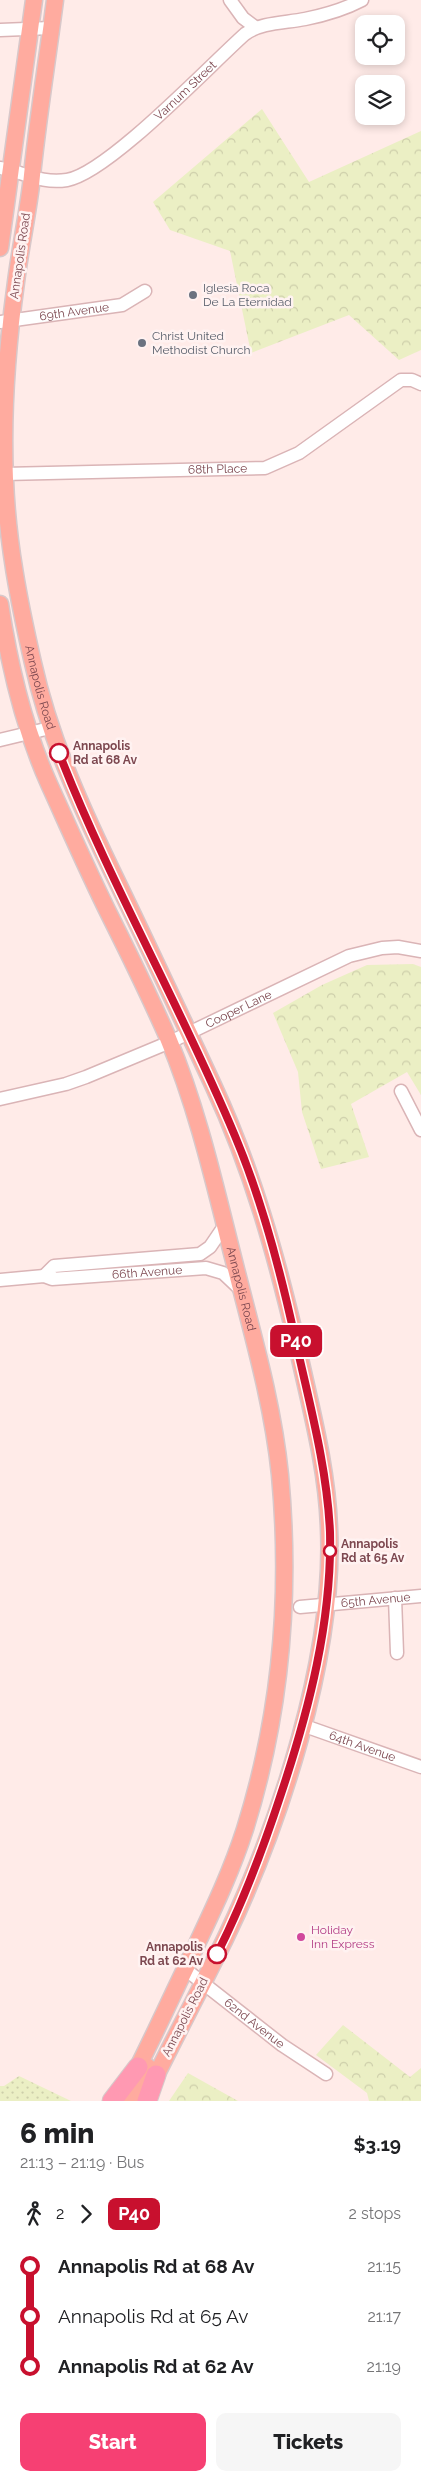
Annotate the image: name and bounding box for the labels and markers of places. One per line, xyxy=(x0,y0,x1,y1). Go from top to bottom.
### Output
place label: Iglesia Roca De La Eternidad xyxy=(203,281,292,309)
marker: Iglesia Roca De La Eternidad xyxy=(187,289,199,301)
place label: Christ United Methodist Church xyxy=(152,329,250,357)
marker: Christ United Methodist Church xyxy=(136,337,148,349)
place label: Annapolis Rd at 68 Av xyxy=(73,739,137,767)
marker: Annapolis Rd at 68 Av xyxy=(49,743,69,763)
place label: Annapolis Rd at 65 Av xyxy=(341,1537,405,1565)
marker: Annapolis Rd at 65 Av xyxy=(323,1544,337,1558)
place label: Holiday Inn Express xyxy=(311,1923,375,1951)
marker: Holiday Inn Express xyxy=(295,1931,307,1943)
place label: Annapolis Rd at 62 Av xyxy=(139,1940,203,1968)
marker: Annapolis Rd at 62 Av xyxy=(207,1944,227,1964)

